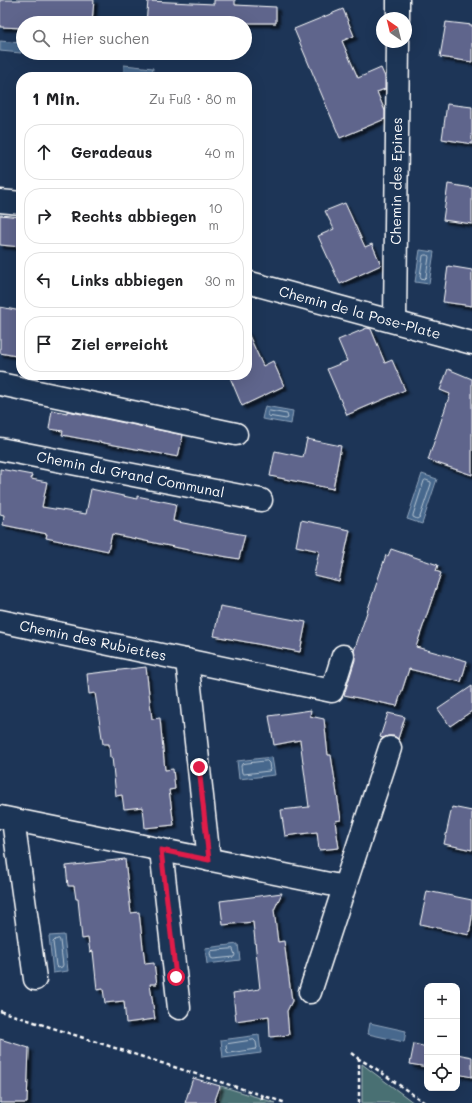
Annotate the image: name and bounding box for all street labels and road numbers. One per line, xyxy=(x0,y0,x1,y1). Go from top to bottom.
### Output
street label: Chemin des Epines xyxy=(386,117,406,245)
street label: Chemin de la Pose-Plate xyxy=(277,281,443,343)
street label: Chemin du Grand Communal xyxy=(35,446,226,502)
street label: Chemin des Rubiettes xyxy=(18,615,168,665)

